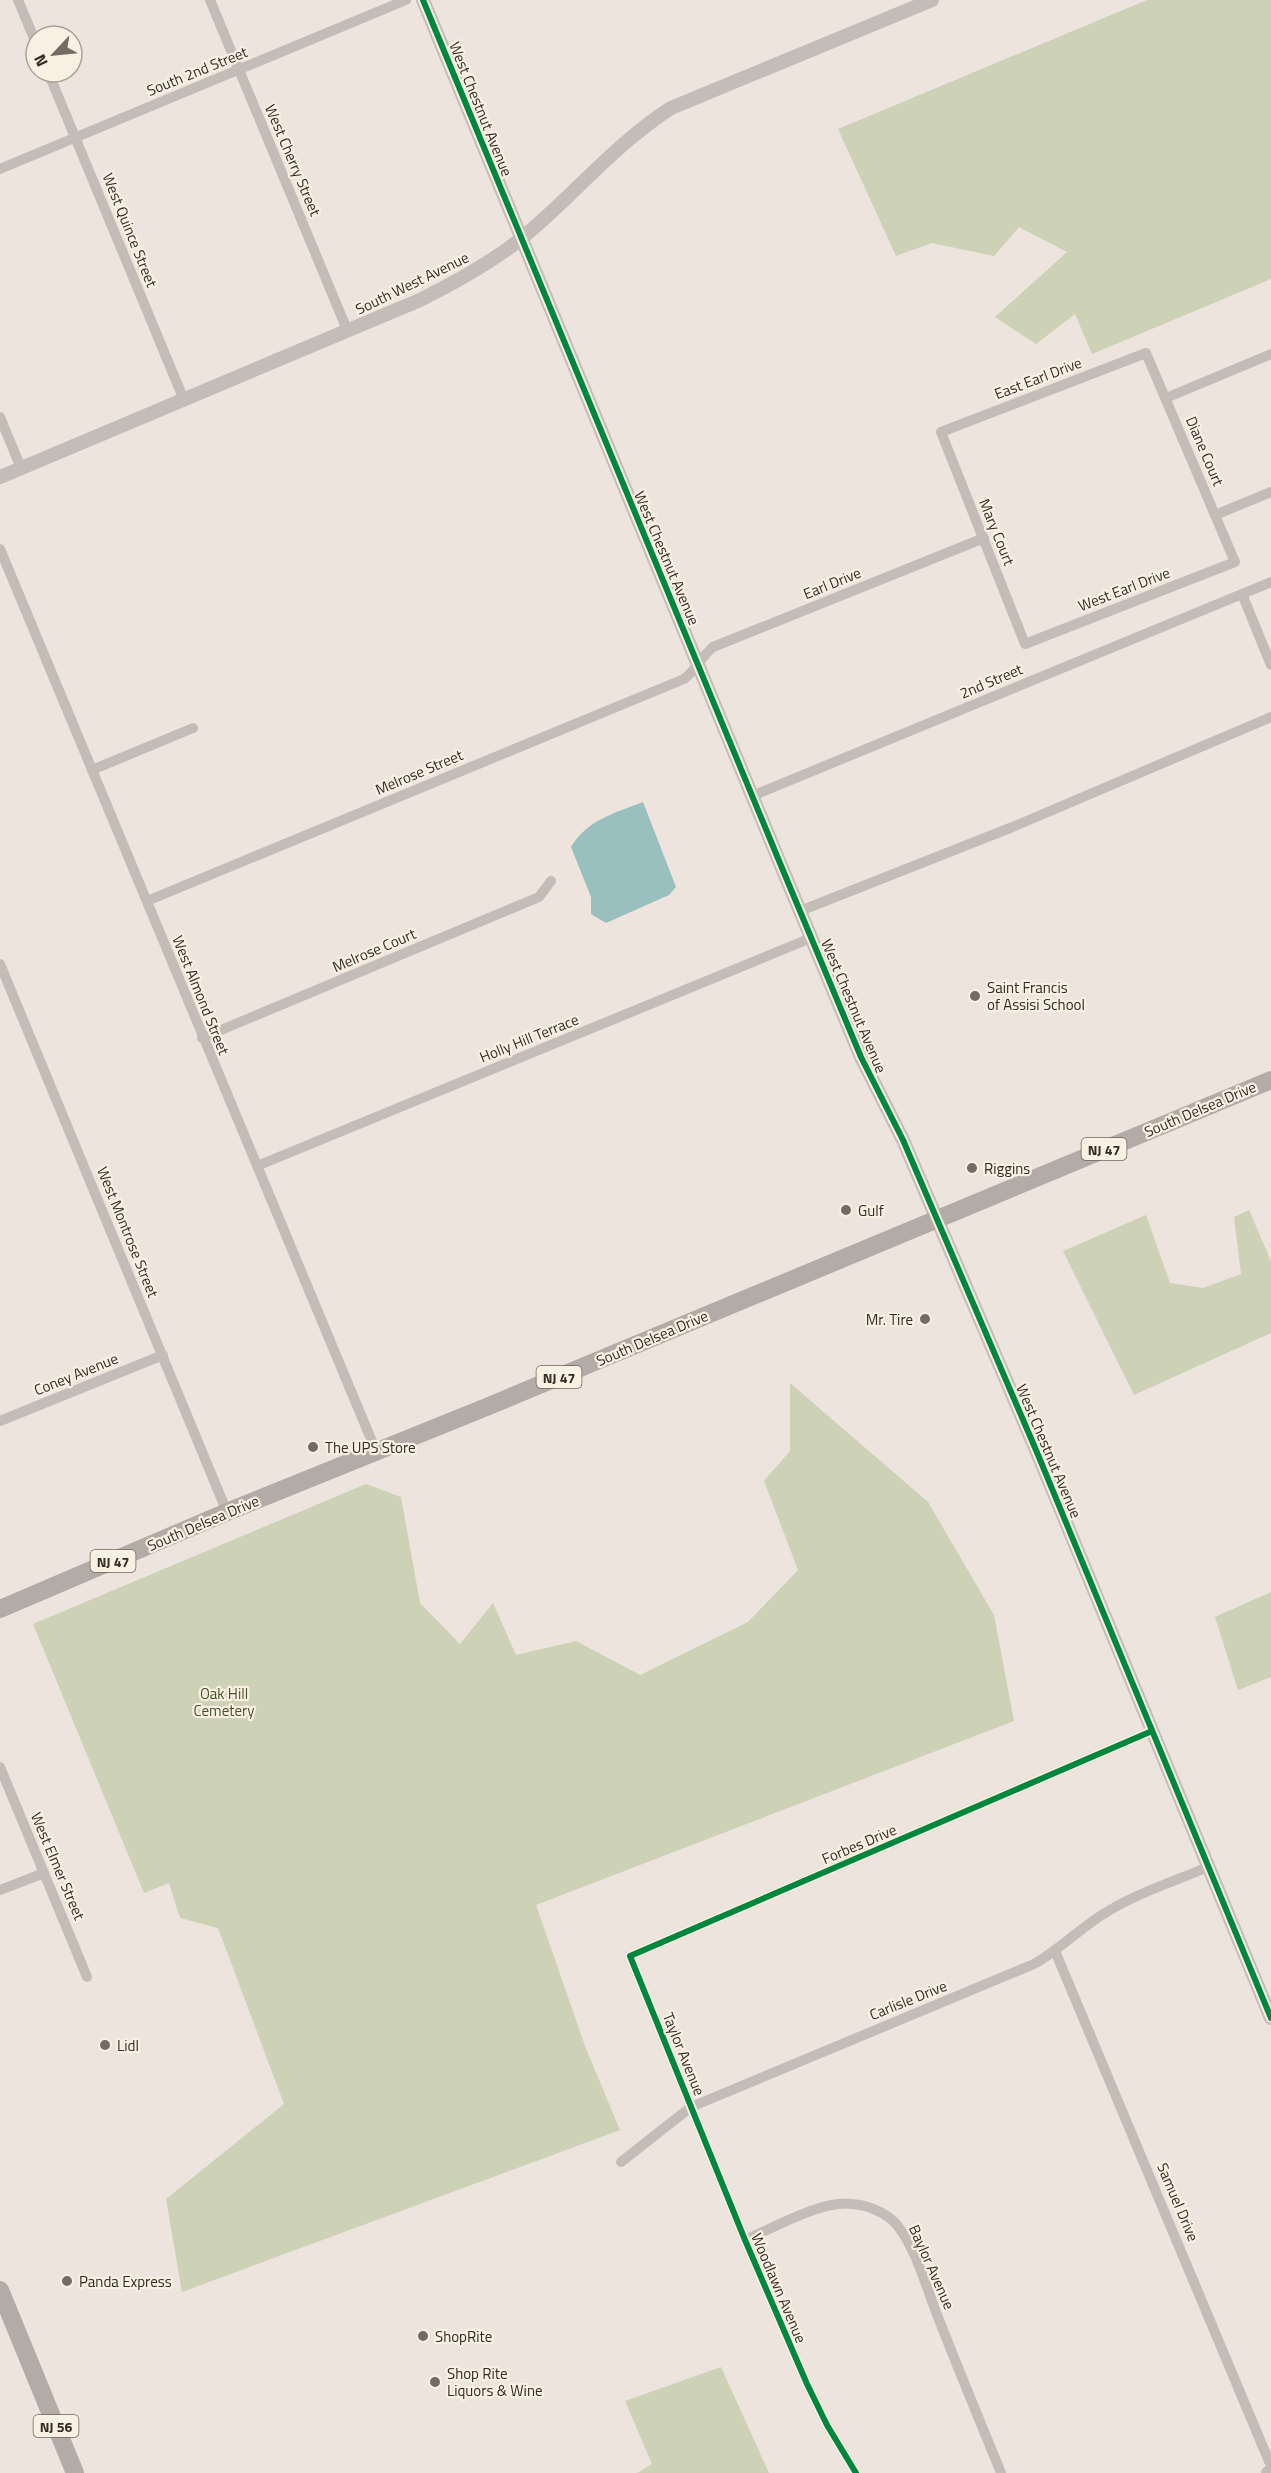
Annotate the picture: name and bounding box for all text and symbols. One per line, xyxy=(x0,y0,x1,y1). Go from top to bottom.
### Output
north arrow xyxy=(24,24,84,84)
street label: West Chestnut Avenue xyxy=(443,38,519,180)
street label: South 2nd Street xyxy=(143,40,252,102)
text: N xyxy=(27,50,54,71)
street label: West Cherry Street xyxy=(259,101,327,220)
street label: West Quince Street xyxy=(97,169,164,291)
street label: South West Avenue xyxy=(351,246,473,320)
street label: East Earl Drive xyxy=(991,351,1085,405)
street label: Diane Court xyxy=(1180,413,1230,490)
street label: West Chestnut Avenue xyxy=(628,487,706,629)
street label: Mary Court xyxy=(973,495,1021,570)
street label: Earl Drive xyxy=(800,561,864,605)
street label: West Earl Drive xyxy=(1075,561,1173,617)
street label: 2nd Street xyxy=(956,657,1027,705)
street label: Melrose Street xyxy=(372,743,467,801)
street label: Melrose Court xyxy=(329,922,420,978)
street label: West Almond Street xyxy=(167,932,236,1059)
street label: West Chestnut Avenue xyxy=(815,935,893,1077)
place label: Saint Francis of Assisi School xyxy=(987,976,1085,1016)
marker: Saint Francis of Assisi School xyxy=(968,989,982,1003)
street label: Holly Hill Terrace xyxy=(476,1008,582,1068)
street label: South Delsea Drive xyxy=(1140,1075,1260,1143)
road number: NJ 47 xyxy=(1082,1138,1126,1160)
place label: Riggins xyxy=(984,1157,1030,1180)
marker: Riggins xyxy=(965,1161,979,1175)
street label: West Montrose Street xyxy=(91,1163,165,1302)
place label: Gulf xyxy=(858,1199,884,1222)
marker: Gulf xyxy=(839,1203,853,1217)
street label: South Delsea Drive xyxy=(592,1304,712,1372)
place label: Mr. Tire xyxy=(866,1308,913,1331)
marker: Mr. Tire xyxy=(918,1312,932,1326)
street label: Coney Avenue xyxy=(30,1347,122,1401)
road number: NJ 47 xyxy=(536,1366,582,1388)
street label: West Chestnut Avenue xyxy=(1010,1380,1088,1522)
place label: The UPS Store xyxy=(325,1436,416,1459)
marker: The UPS Store xyxy=(306,1440,320,1454)
street label: South Delsea Drive xyxy=(143,1489,263,1557)
road number: NJ 47 xyxy=(90,1550,136,1572)
park label: Oak Hill Cemetery xyxy=(194,1682,254,1722)
street label: West Elmer Street xyxy=(25,1809,91,1924)
street label: Forbes Drive xyxy=(818,1818,900,1870)
street label: Carlisle Drive xyxy=(866,1974,950,2026)
street label: Taylor Avenue xyxy=(657,2009,711,2099)
place label: Lidl xyxy=(117,2034,139,2057)
marker: Lidl xyxy=(98,2038,112,2052)
street label: Samuel Drive xyxy=(1151,2159,1205,2245)
street label: Baylor Avenue xyxy=(903,2221,961,2313)
street label: Woodlawn Avenue xyxy=(745,2229,813,2347)
place label: Panda Express xyxy=(79,2270,172,2293)
marker: Panda Express xyxy=(60,2274,74,2288)
place label: ShopRite xyxy=(435,2325,492,2348)
marker: ShopRite xyxy=(416,2329,430,2343)
place label: Shop Rite Liquors & Wine xyxy=(447,2362,543,2402)
marker: Shop Rite Liquors & Wine xyxy=(428,2375,442,2389)
road number: NJ 56 xyxy=(34,2415,78,2437)

